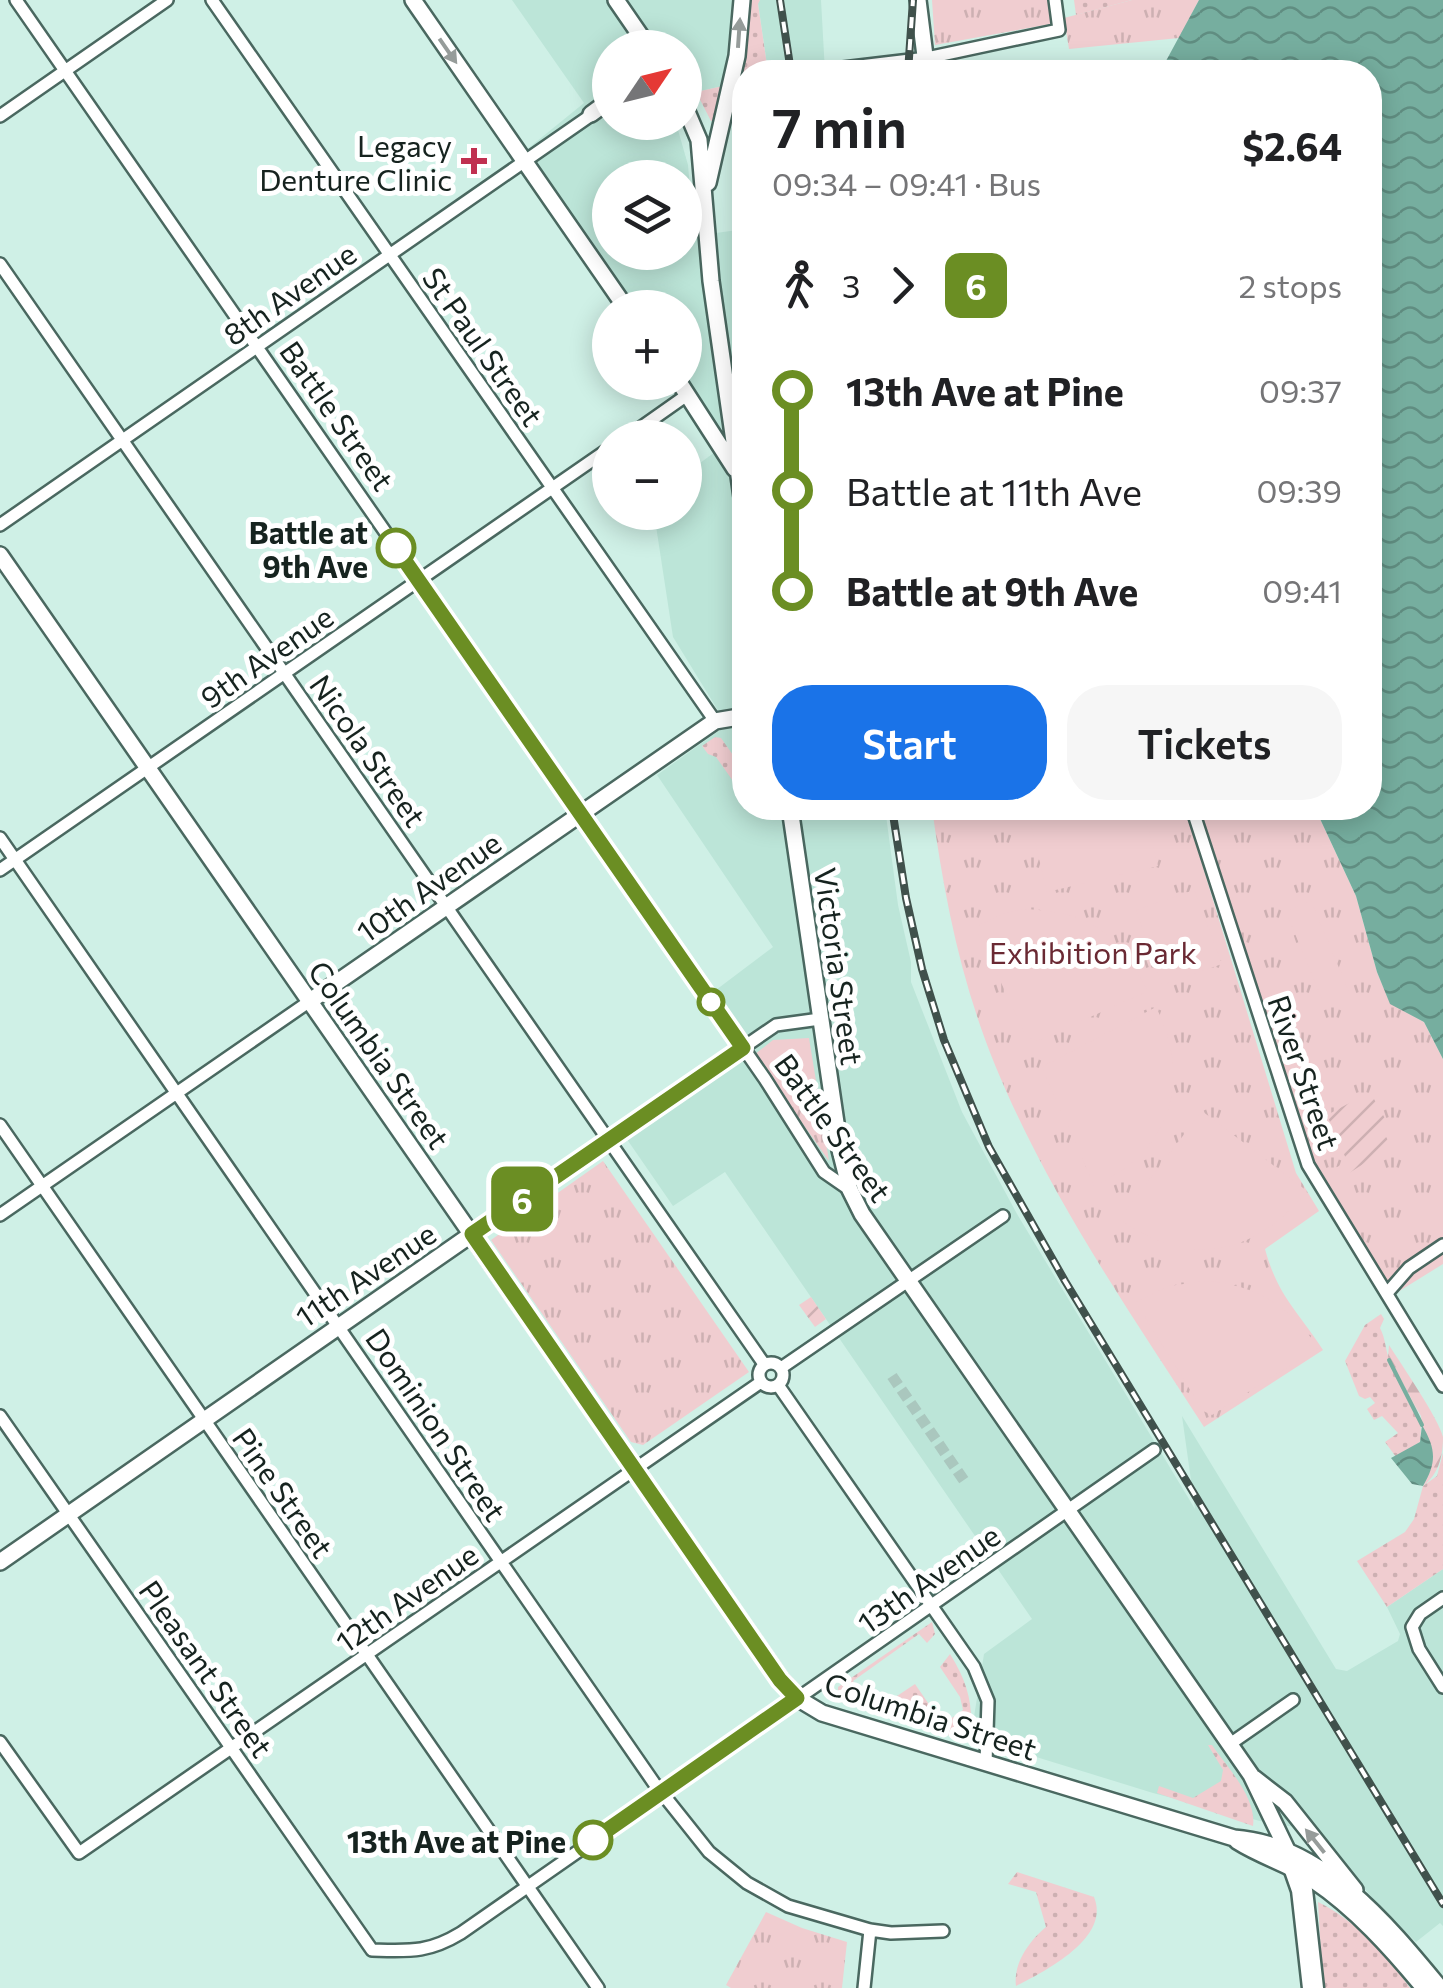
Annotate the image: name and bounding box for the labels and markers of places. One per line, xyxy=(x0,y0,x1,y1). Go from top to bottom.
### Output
place label: Legacy Denture Clinic xyxy=(259,126,452,197)
marker: Legacy Denture Clinic xyxy=(461,148,487,174)
place label: Battle at 9th Ave xyxy=(249,513,368,584)
marker: Battle at 9th Ave xyxy=(377,529,415,567)
unlabelled marker xyxy=(698,989,724,1015)
marker: 13th Ave at Pine xyxy=(574,1821,612,1859)
place label: 13th Ave at Pine xyxy=(347,1822,566,1859)

